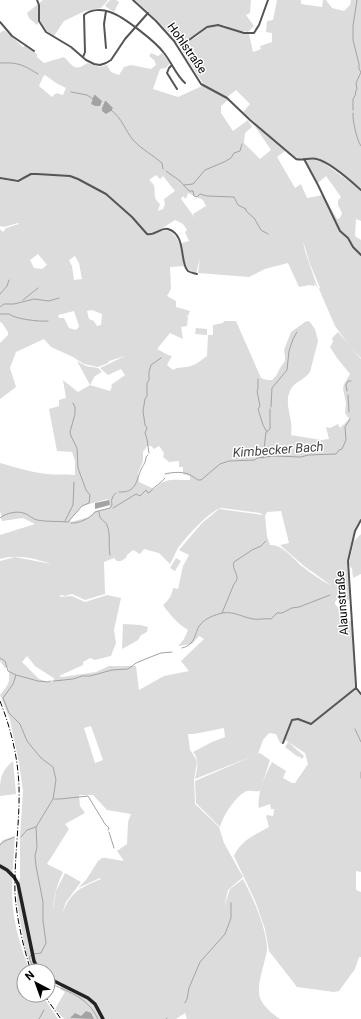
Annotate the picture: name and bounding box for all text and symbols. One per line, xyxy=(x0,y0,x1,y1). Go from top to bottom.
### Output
street label: Hohlstraße xyxy=(164,20,210,76)
water label: Kimbecker Bach xyxy=(232,439,324,460)
street label: Alaunstraße xyxy=(333,570,351,636)
north arrow xyxy=(16,963,56,1003)
text: N xyxy=(23,968,37,983)

